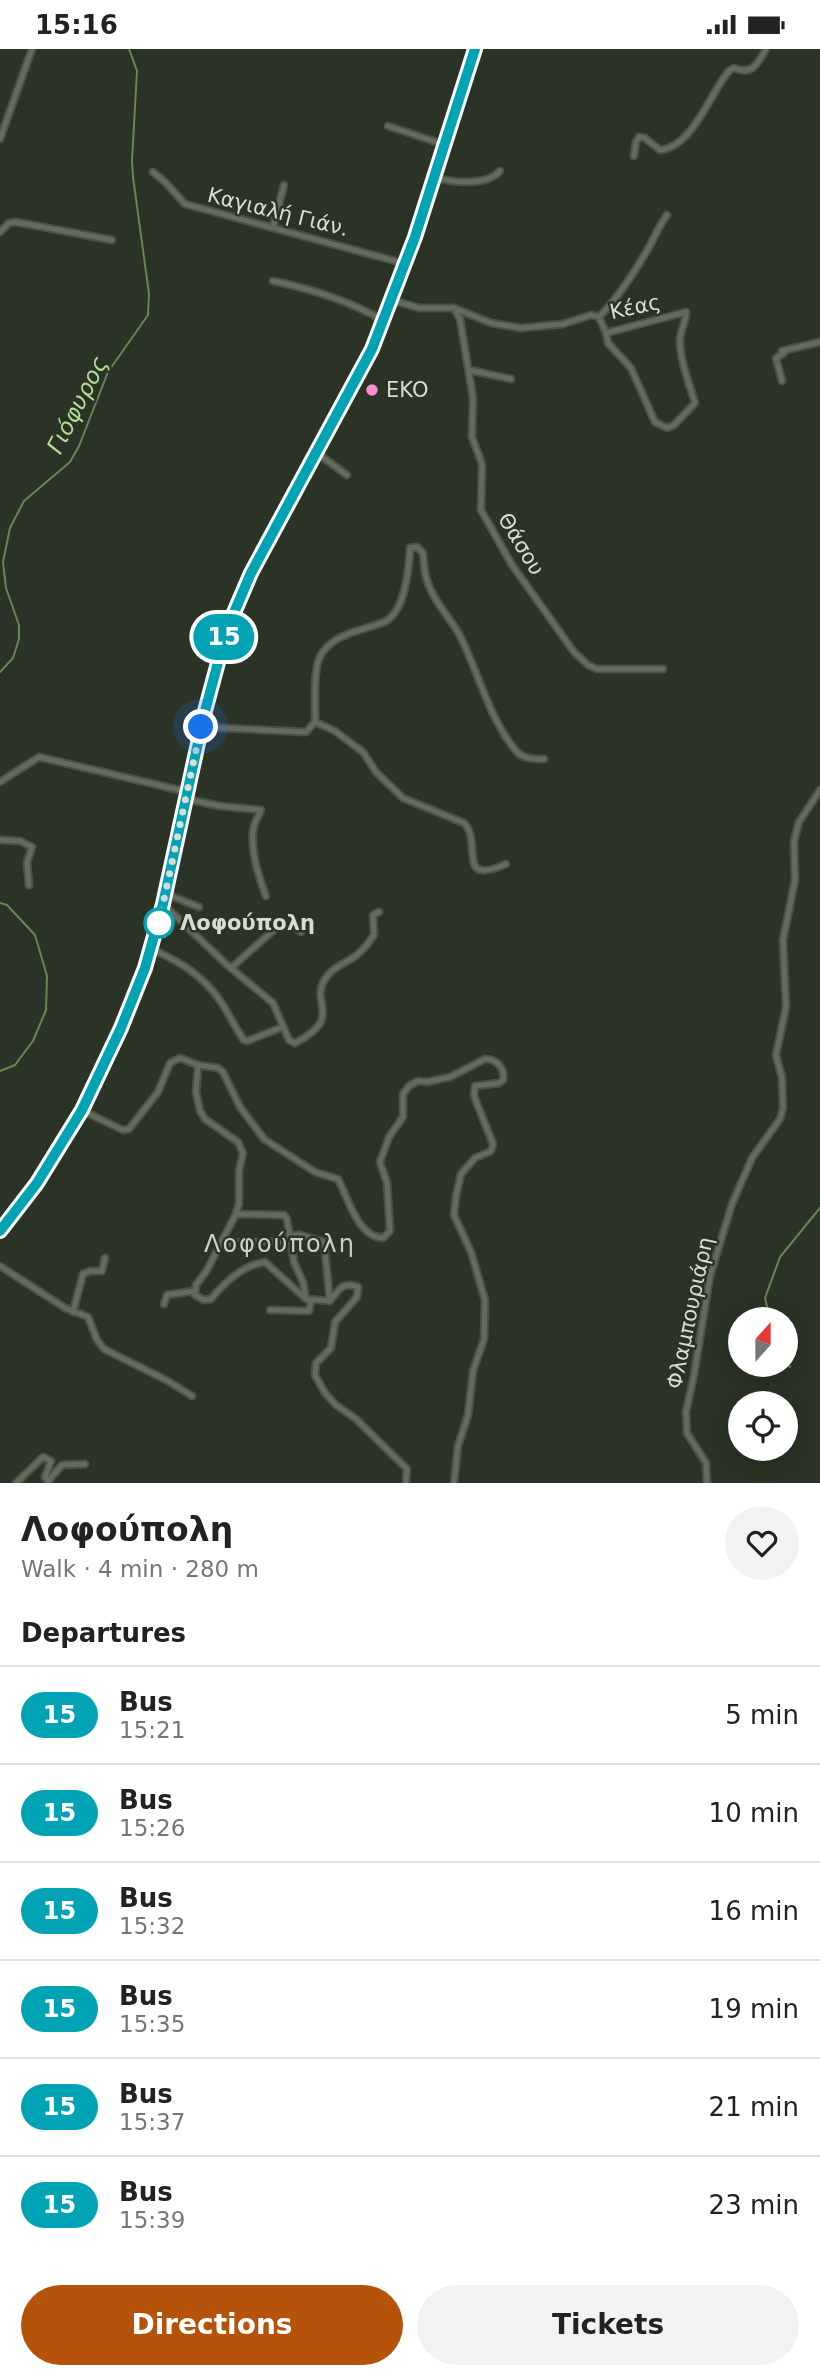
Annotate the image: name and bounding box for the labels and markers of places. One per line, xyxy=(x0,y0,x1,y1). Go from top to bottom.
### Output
place label: EKO xyxy=(386,378,428,402)
marker: EKO xyxy=(364,382,380,398)
marker: Λοφούπολη xyxy=(144,908,174,938)
place label: Λοφούπολη xyxy=(180,911,315,935)

